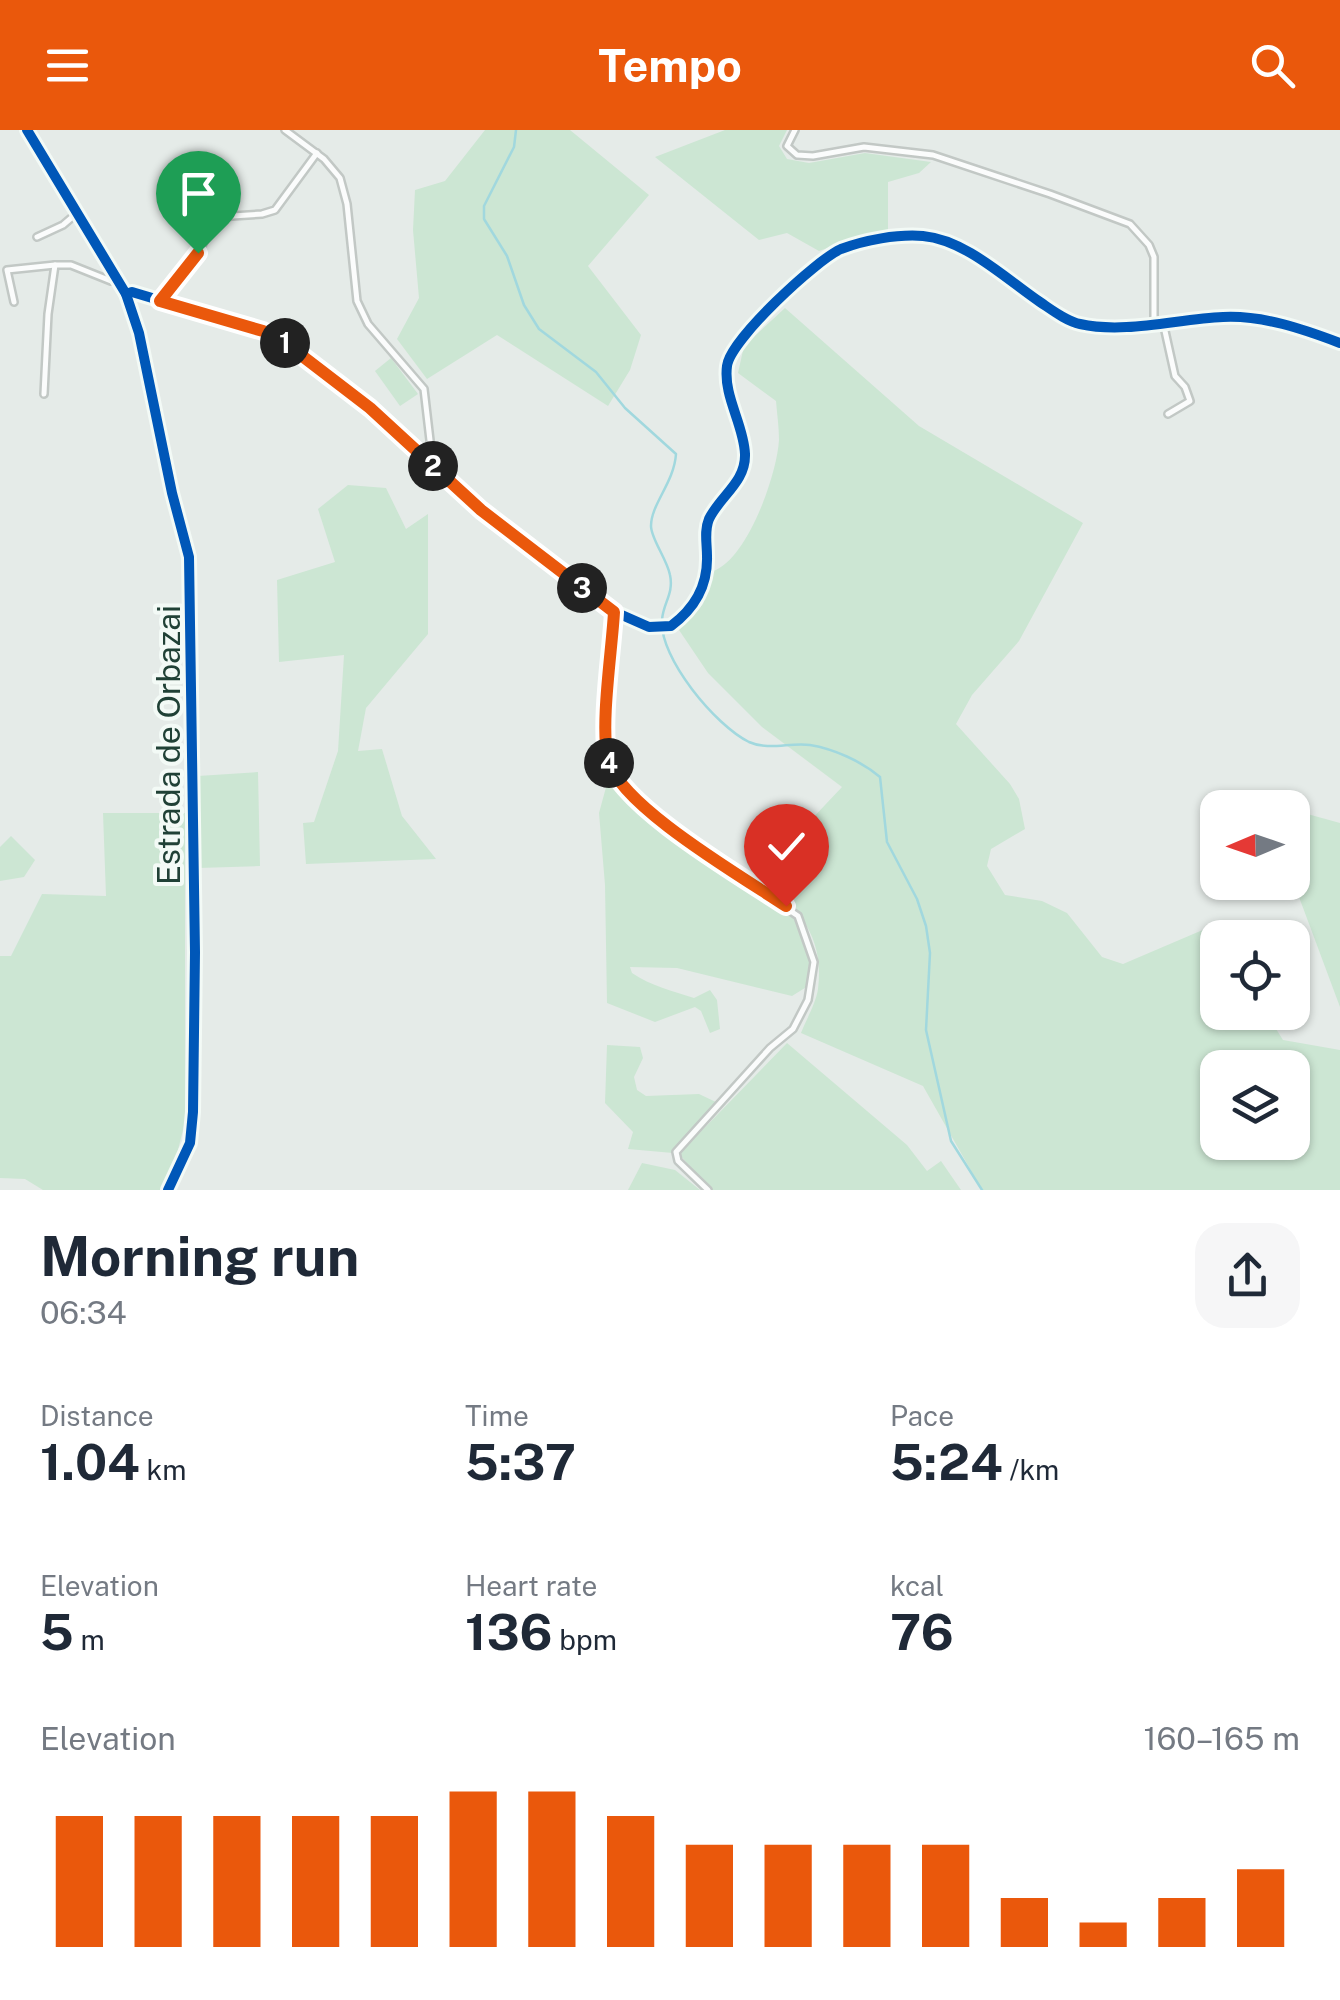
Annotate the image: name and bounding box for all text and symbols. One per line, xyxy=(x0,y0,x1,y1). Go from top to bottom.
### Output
icon: menu xyxy=(40,38,95,93)
icon: search xyxy=(1245,38,1300,93)
text: Tempo xyxy=(598,39,742,92)
pin xyxy=(156,151,241,254)
icon: arrive xyxy=(171,166,226,221)
pin: 1 xyxy=(260,318,310,368)
text: 1 xyxy=(279,326,291,359)
pin: 2 xyxy=(408,441,458,491)
text: 2 xyxy=(424,449,442,482)
pin: 3 xyxy=(557,563,607,613)
text: 3 xyxy=(573,571,591,604)
street label: Estrada de Orbazai xyxy=(150,605,187,885)
pin: 4 xyxy=(584,738,634,788)
text: 4 xyxy=(600,746,618,779)
north arrow xyxy=(1200,790,1310,900)
map controls xyxy=(1200,790,1310,1160)
pin xyxy=(744,804,829,907)
icon: check xyxy=(759,819,814,874)
button: locate xyxy=(1200,920,1310,1030)
button: layers xyxy=(1200,1050,1310,1160)
button: share xyxy=(1195,1223,1300,1328)
text: Morning run xyxy=(40,1224,359,1288)
text: 06:34 xyxy=(40,1294,127,1331)
text: Distance xyxy=(40,1399,154,1432)
text: Time xyxy=(465,1399,529,1432)
text: Pace xyxy=(890,1399,954,1432)
text: 1.04 xyxy=(40,1432,140,1491)
text: 5:37 xyxy=(465,1432,576,1491)
text: 5:24 xyxy=(890,1432,1003,1491)
text: km xyxy=(140,1453,186,1486)
text: /km xyxy=(1003,1453,1059,1486)
text: Elevation xyxy=(40,1569,159,1602)
text: Heart rate xyxy=(465,1569,597,1602)
text: kcal xyxy=(890,1569,944,1602)
text: 5 xyxy=(40,1602,74,1661)
text: 136 xyxy=(465,1602,553,1661)
text: 76 xyxy=(890,1602,954,1661)
text: m xyxy=(74,1623,105,1656)
text: bpm xyxy=(553,1623,617,1656)
text: Elevation xyxy=(40,1720,176,1757)
text: 160–165 m xyxy=(1143,1720,1300,1757)

